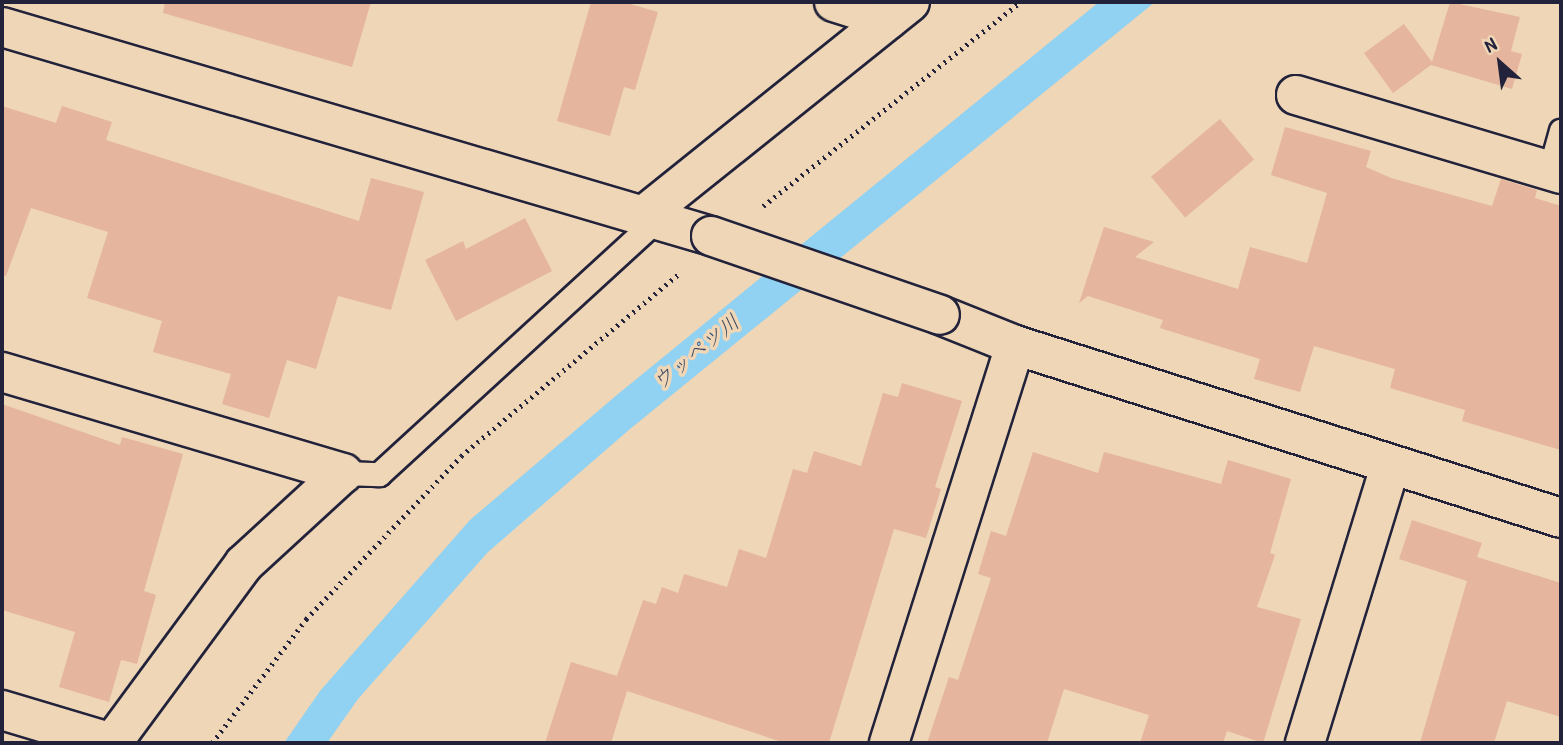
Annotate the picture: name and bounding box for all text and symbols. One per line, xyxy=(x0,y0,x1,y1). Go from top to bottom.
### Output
north arrow xyxy=(1465,28,1535,98)
text: N xyxy=(1480,31,1501,58)
water label: ウッペツ川 xyxy=(647,309,745,395)

